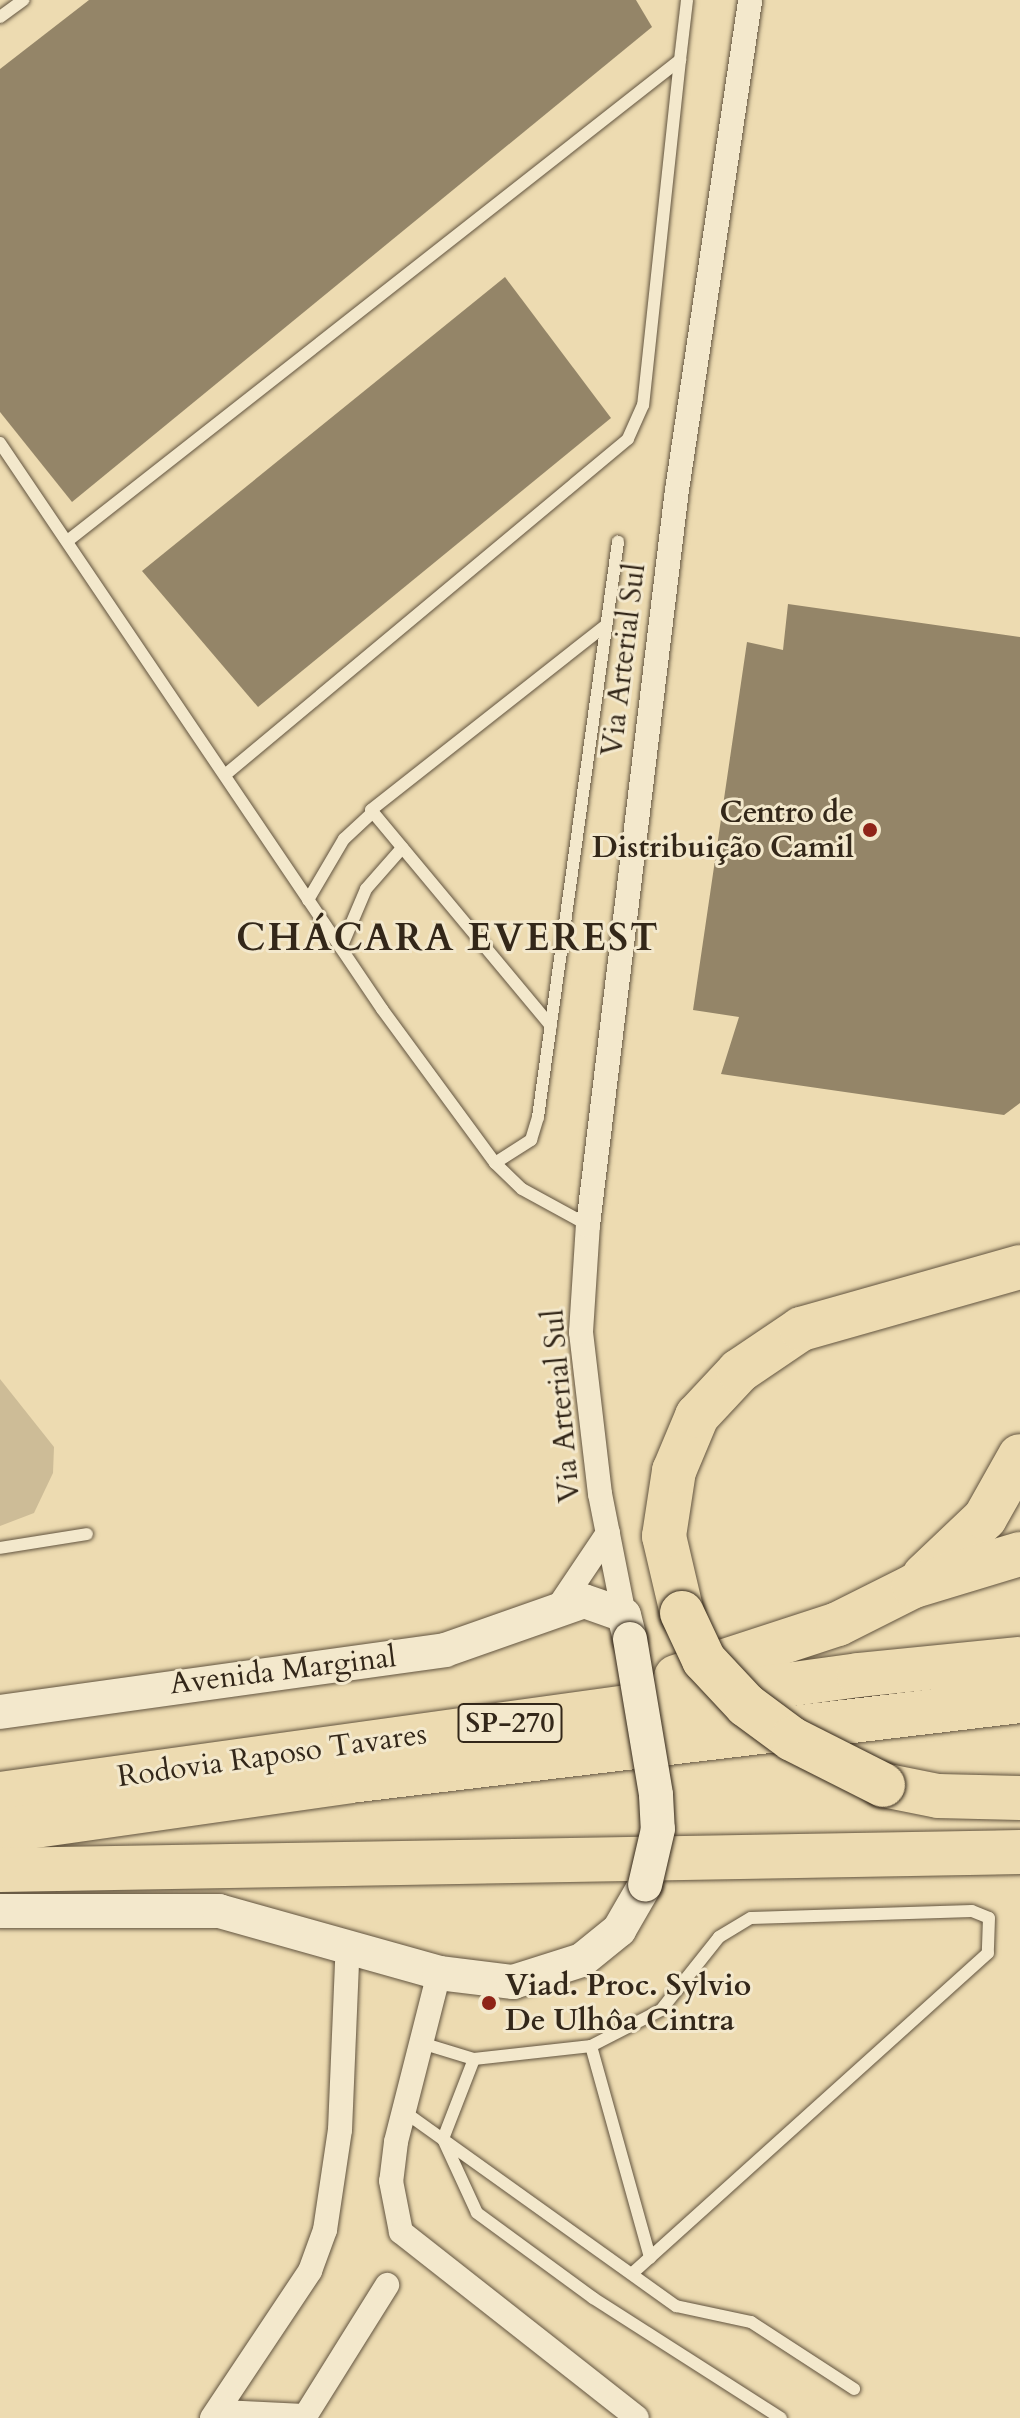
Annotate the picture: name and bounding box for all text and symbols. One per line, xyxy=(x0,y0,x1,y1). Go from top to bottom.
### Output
street label: Via Arterial Sul xyxy=(594,562,654,758)
place label: Centro de Distribuição Camil xyxy=(592,795,854,866)
marker: Centro de Distribuição Camil xyxy=(861,821,879,839)
district label: CHÁCARA EVEREST xyxy=(236,916,660,962)
street label: Via Arterial Sul xyxy=(536,1308,588,1504)
street label: Avenida Marginal xyxy=(168,1639,398,1703)
road number: SP-270 xyxy=(456,1699,564,1747)
street label: Rodovia Raposo Tavares xyxy=(115,1716,429,1796)
place label: Viad. Proc. Sylvio De Ulhôa Cintra xyxy=(505,1968,751,2038)
marker: Viad. Proc. Sylvio De Ulhôa Cintra xyxy=(480,1994,498,2012)

